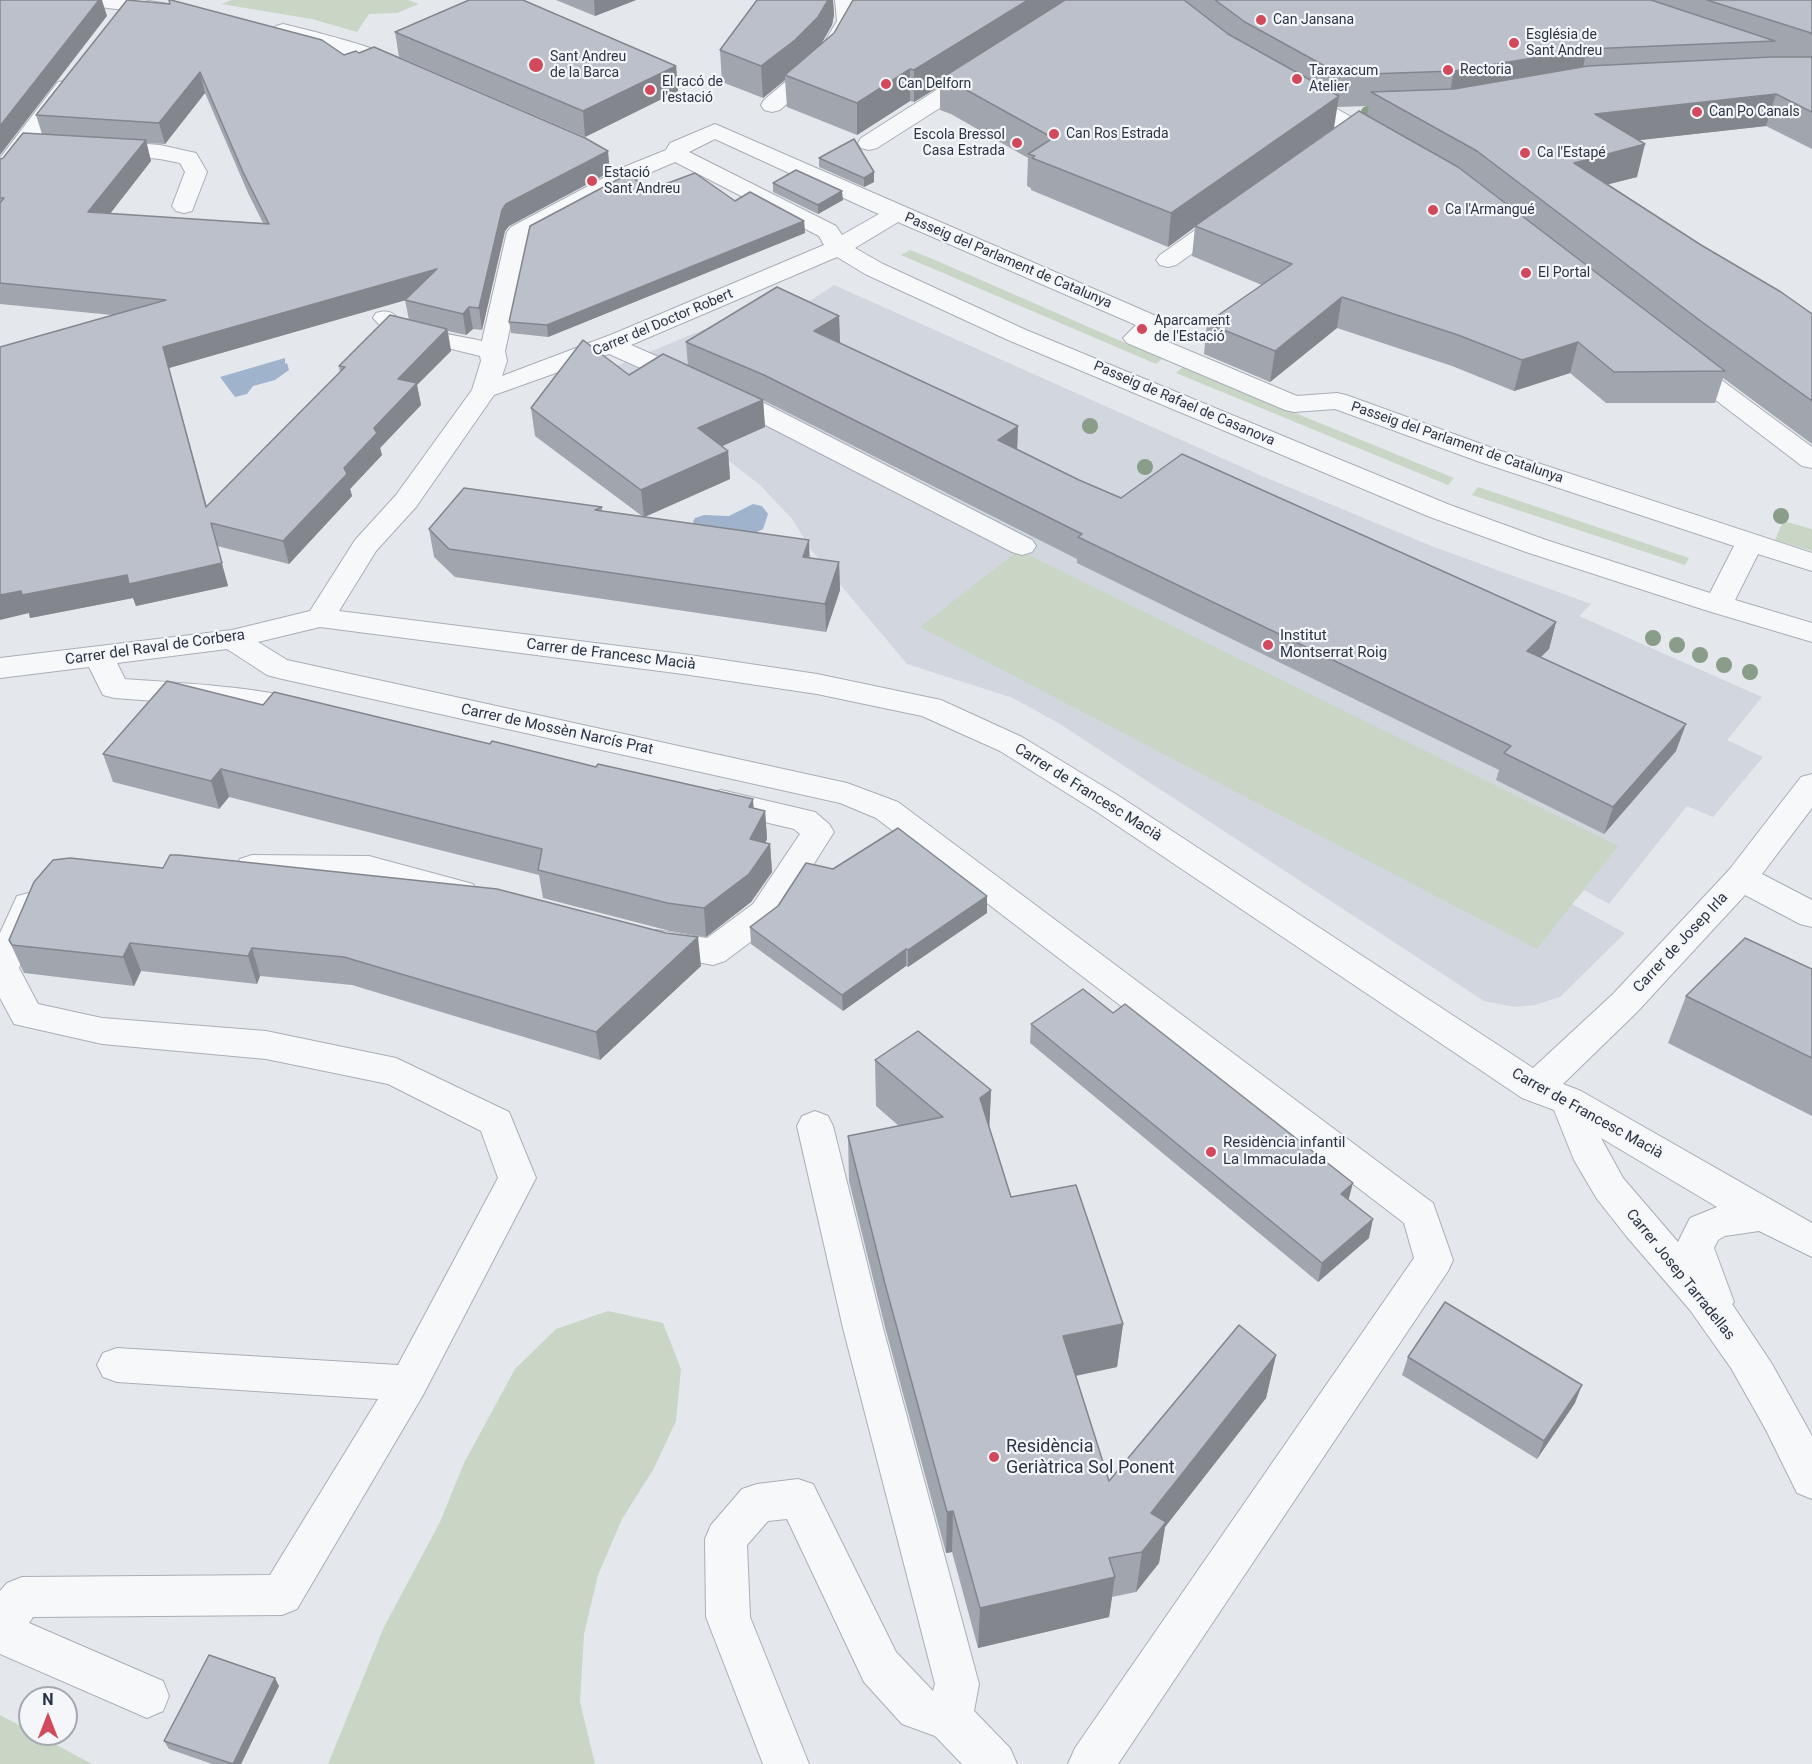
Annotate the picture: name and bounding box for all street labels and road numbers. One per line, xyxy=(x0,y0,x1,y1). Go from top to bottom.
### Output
street label: Passeig del Parlament de Catalunya xyxy=(902,210,1114,312)
street label: Carrer del Doctor Robert xyxy=(590,286,736,360)
street label: Passeig de Rafael de Casanova xyxy=(1091,358,1277,450)
street label: Passeig del Parlament de Catalunya xyxy=(1349,399,1565,487)
street label: Carrer del Raval de Corbera xyxy=(64,626,246,670)
street label: Carrer de Francesc Macià xyxy=(525,636,697,674)
street label: Carrer de Mossèn Narcís Prat xyxy=(459,701,655,759)
street label: Carrer de Francesc Macià xyxy=(1011,740,1165,846)
street label: Carrer de Josep Irla xyxy=(1630,889,1732,997)
street label: Carrer de Francesc Macià xyxy=(1508,1065,1666,1163)
street label: Carrer Josep Tarradellas xyxy=(1622,1206,1738,1344)

